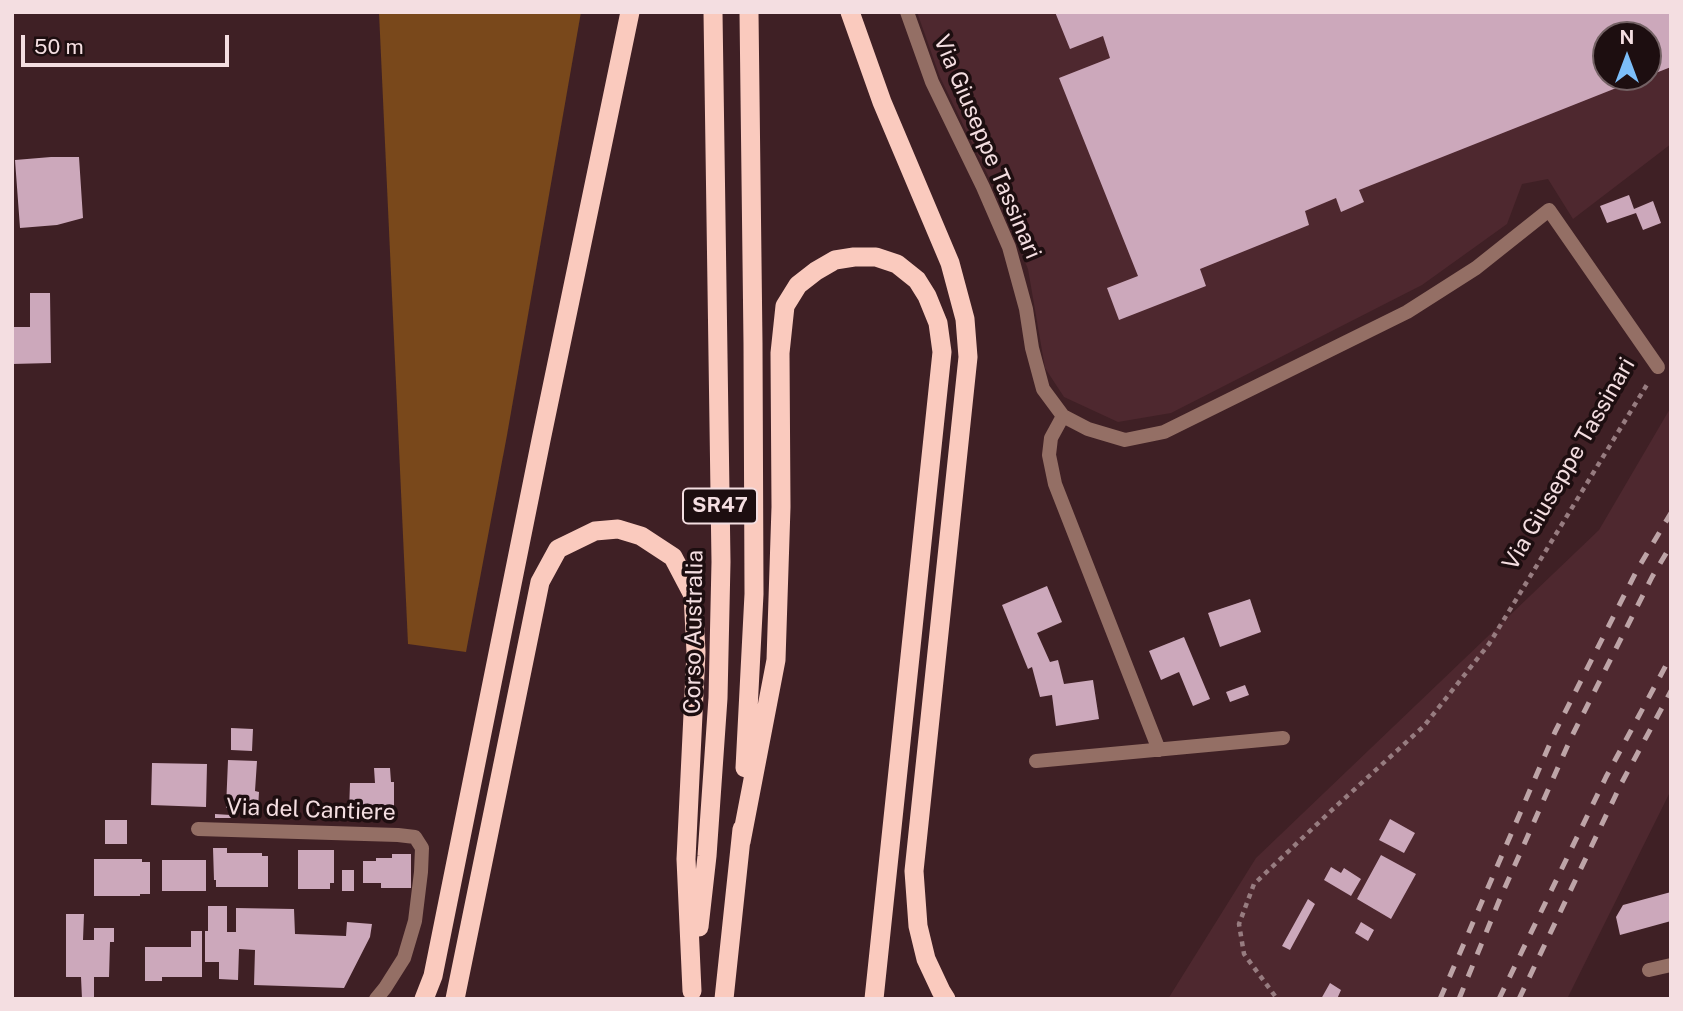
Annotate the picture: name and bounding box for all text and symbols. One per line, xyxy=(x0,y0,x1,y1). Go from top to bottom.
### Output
scale bar xyxy=(24,21,233,65)
north arrow xyxy=(1592,21,1662,91)
text: N xyxy=(1620,26,1634,48)
street label: Via Giuseppe Tassinari xyxy=(927,31,1047,263)
text: 50 m xyxy=(34,34,84,59)
street label: Via Giuseppe Tassinari xyxy=(1497,353,1641,575)
road number: SR47 xyxy=(683,489,757,524)
street label: Corso Australia xyxy=(679,550,709,714)
street label: Via del Cantiere xyxy=(226,793,396,827)

